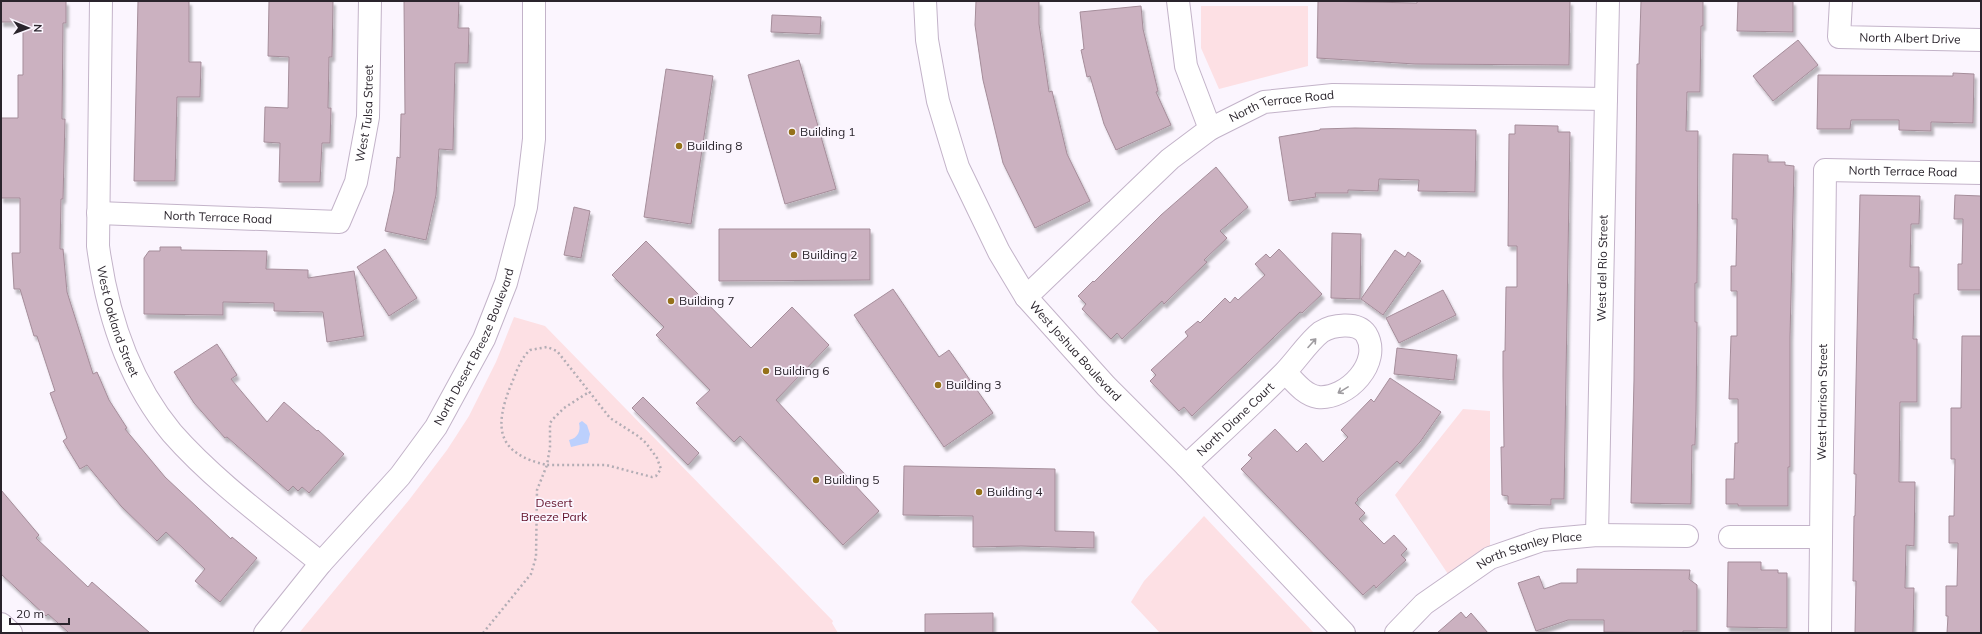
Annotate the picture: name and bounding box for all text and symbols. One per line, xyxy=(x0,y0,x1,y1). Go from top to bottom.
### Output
north arrow xyxy=(8,8,48,48)
text: N xyxy=(31,24,45,32)
street label: North Albert Drive xyxy=(1859,29,1961,47)
street label: West Tulsa Street xyxy=(352,65,376,163)
street label: North Terrace Road xyxy=(1226,87,1335,125)
place label: Building 1 xyxy=(800,124,855,139)
marker: Building 1 xyxy=(787,127,797,137)
place label: Building 8 xyxy=(687,138,742,153)
marker: Building 8 xyxy=(674,141,684,151)
street label: North Terrace Road xyxy=(1849,162,1957,180)
street label: North Terrace Road xyxy=(163,207,272,226)
street label: West del Rio Street xyxy=(1593,215,1611,321)
place label: Building 2 xyxy=(802,247,857,262)
marker: Building 2 xyxy=(789,250,799,260)
street label: West Oakland Street xyxy=(94,264,142,379)
street label: North Desert Breeze Boulevard xyxy=(430,267,517,428)
place label: Building 7 xyxy=(679,293,734,308)
marker: Building 7 xyxy=(666,296,676,306)
street label: West Joshua Boulevard xyxy=(1026,298,1125,404)
one-way arrow xyxy=(1307,338,1316,348)
street label: West Harrison Street xyxy=(1814,344,1830,460)
place label: Building 6 xyxy=(774,363,829,378)
marker: Building 6 xyxy=(761,366,771,376)
place label: Building 3 xyxy=(946,377,1001,392)
street label: North Diane Court xyxy=(1193,379,1277,459)
marker: Building 3 xyxy=(933,380,943,390)
one-way arrow xyxy=(1337,387,1349,395)
place label: Building 5 xyxy=(824,472,879,487)
marker: Building 5 xyxy=(811,475,821,485)
place label: Building 4 xyxy=(987,484,1042,499)
marker: Building 4 xyxy=(974,487,984,497)
park label: Desert Breeze Park xyxy=(521,495,588,524)
street label: North Stanley Place xyxy=(1473,528,1583,572)
scale bar xyxy=(10,600,69,626)
text: 20 m xyxy=(16,606,44,621)

